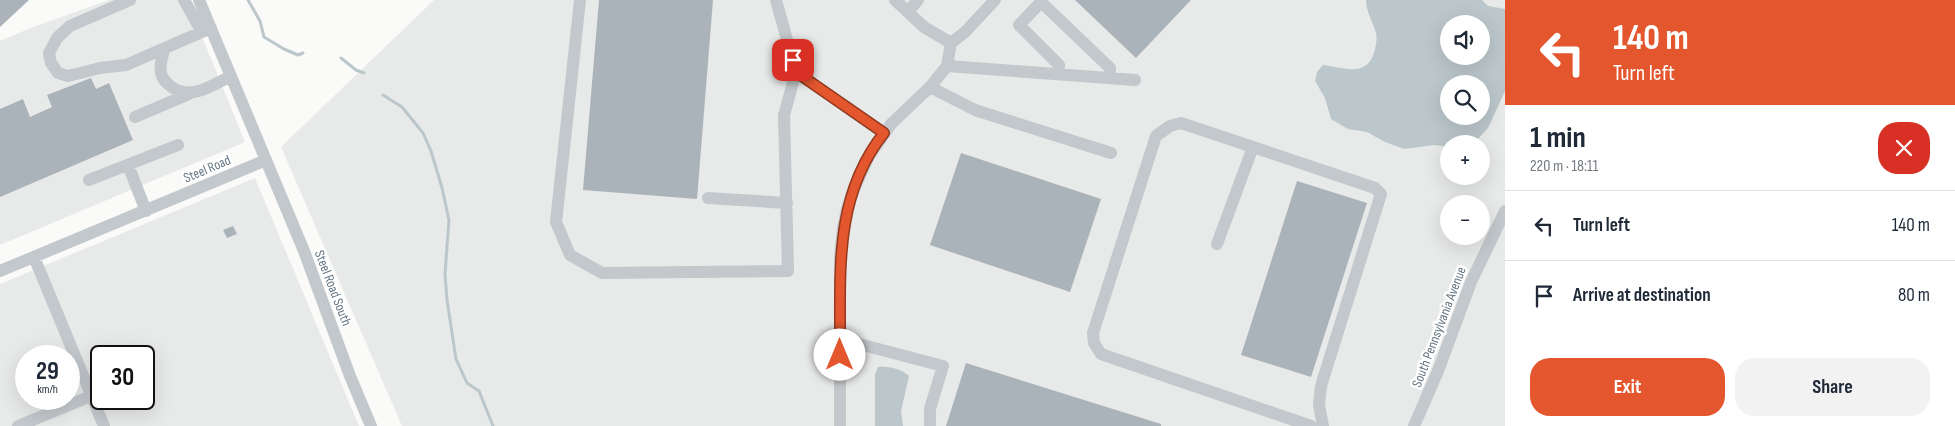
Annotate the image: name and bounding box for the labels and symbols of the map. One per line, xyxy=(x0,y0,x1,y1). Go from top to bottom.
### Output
pin xyxy=(772,39,814,81)
street label: Steel Road xyxy=(181,151,233,187)
street label: Steel Road South xyxy=(311,248,355,328)
street label: South Pennsylvania Avenue xyxy=(1408,264,1470,390)
position arrow xyxy=(813,328,865,380)
speed limit sign: 30 xyxy=(90,345,155,410)

